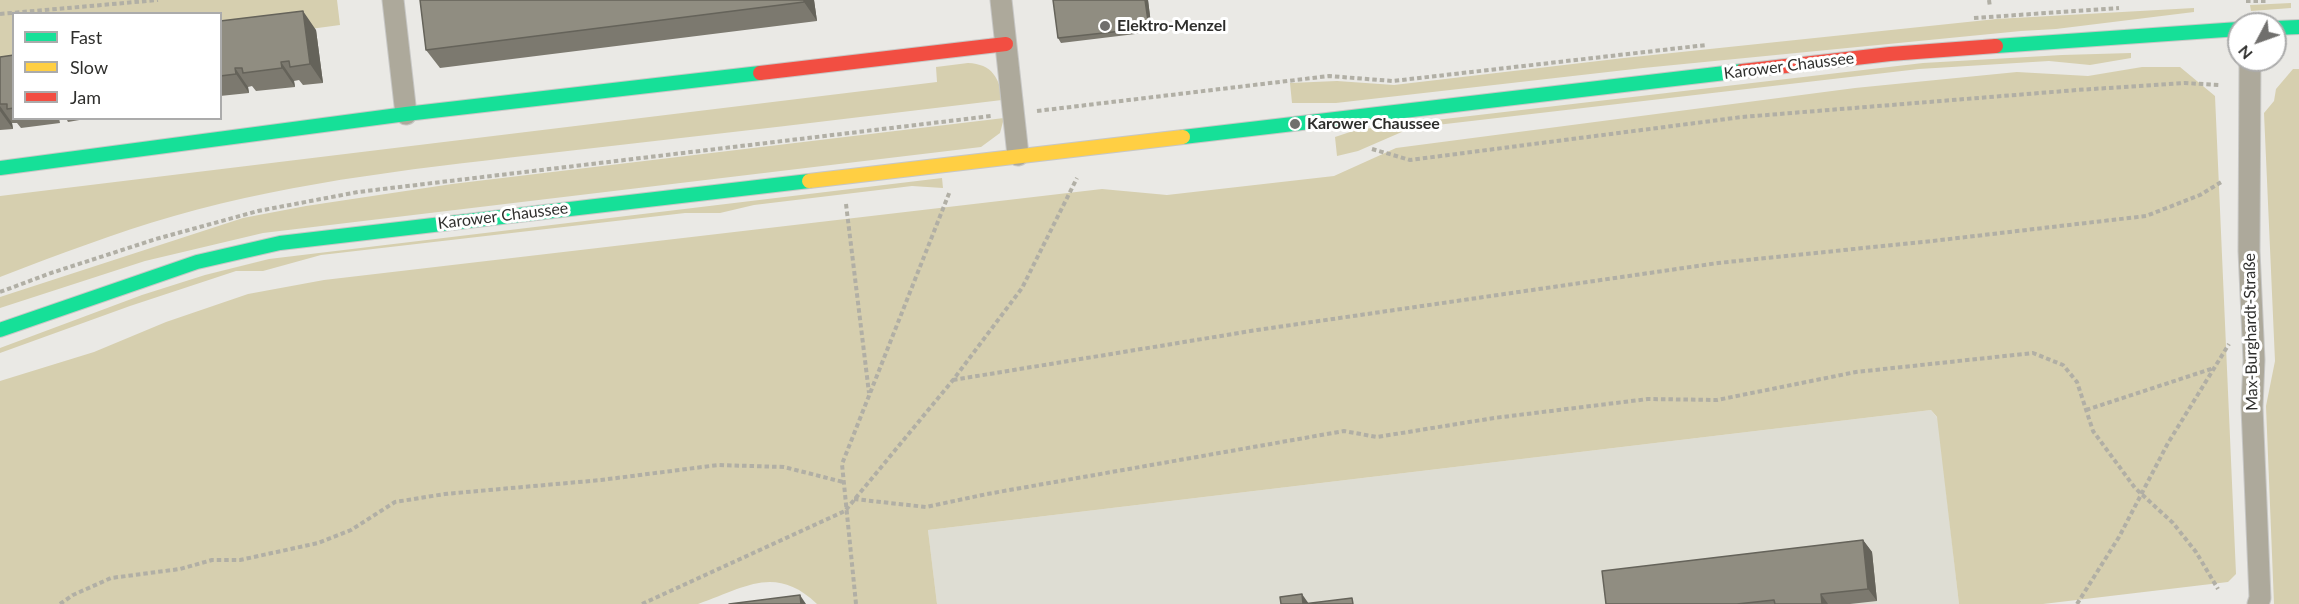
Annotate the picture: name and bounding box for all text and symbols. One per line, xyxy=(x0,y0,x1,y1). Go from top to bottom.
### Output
legend xyxy=(12,12,222,120)
north arrow xyxy=(2227,12,2287,72)
place label: Elektro-Menzel xyxy=(1117,16,1226,36)
marker: Elektro-Menzel xyxy=(1098,19,1112,33)
text: Fast xyxy=(70,26,102,48)
text: N xyxy=(2233,42,2256,64)
street label: Karower Chaussee xyxy=(1723,48,1855,84)
text: Slow xyxy=(70,56,108,78)
text: Jam xyxy=(70,86,101,108)
place label: Karower Chaussee xyxy=(1307,114,1440,134)
marker: Karower Chaussee xyxy=(1288,117,1302,131)
street label: Karower Chaussee xyxy=(437,198,569,234)
street label: Max-Burghardt-Straße xyxy=(2240,253,2262,411)

